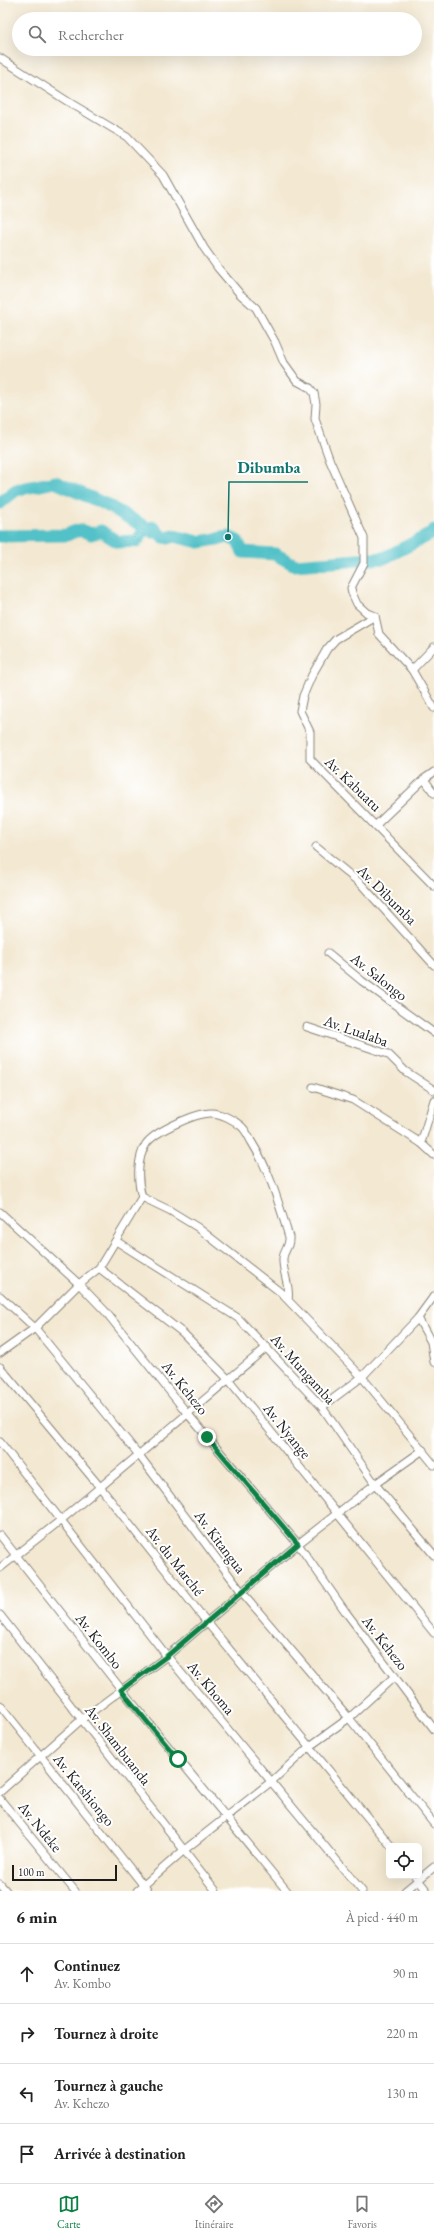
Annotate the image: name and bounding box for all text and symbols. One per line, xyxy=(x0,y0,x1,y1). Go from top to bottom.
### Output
search box xyxy=(12,12,422,56)
icon: search xyxy=(26,23,48,45)
text: Rechercher xyxy=(58,25,124,44)
callout: Dibumba xyxy=(229,454,308,482)
text: Dibumba xyxy=(238,457,301,478)
street label: Av. Kabuatu xyxy=(320,751,386,815)
street label: Av. Dibumba xyxy=(353,860,421,929)
street label: Av. Salongo xyxy=(346,948,412,1005)
street label: Av. Lualaba xyxy=(320,1010,391,1050)
street label: Av. Mungamba xyxy=(266,1329,340,1408)
street label: Av. Kehezo xyxy=(157,1356,213,1419)
street label: Av. Nyange xyxy=(259,1398,316,1462)
route end xyxy=(198,1428,216,1446)
street label: Av. Kitangua xyxy=(190,1506,250,1577)
street label: Av. du Marché xyxy=(142,1521,209,1600)
street label: Av. Kombo xyxy=(71,1608,127,1672)
street label: Av. Kehezo xyxy=(358,1611,413,1674)
street label: Av. Khoma xyxy=(183,1656,239,1718)
street label: Av. Shambuanda xyxy=(80,1700,156,1789)
street label: Av. Katshiongo xyxy=(49,1749,119,1830)
route start xyxy=(169,1750,187,1768)
street label: Av. Ndeke xyxy=(14,1797,67,1856)
map controls xyxy=(386,1843,422,1879)
button: locate xyxy=(386,1843,422,1879)
scale bar xyxy=(12,1863,117,1882)
text: 100 m xyxy=(18,1865,45,1879)
text: 6 min xyxy=(16,1906,57,1928)
text: À pied · 440 m xyxy=(346,1909,418,1926)
text: Continuez xyxy=(54,1956,120,1975)
icon: ahead xyxy=(16,1963,38,1985)
text: 90 m xyxy=(393,1965,418,1982)
text: Av. Kombo xyxy=(54,1975,111,1992)
icon: right xyxy=(16,2023,38,2045)
text: Tournez à droite xyxy=(54,2024,158,2043)
text: 220 m xyxy=(387,2025,418,2042)
text: Tournez à gauche xyxy=(54,2076,163,2095)
icon: left xyxy=(16,2083,38,2105)
text: 130 m xyxy=(387,2085,418,2102)
text: Av. Kehezo xyxy=(54,2095,109,2112)
icon: arrive xyxy=(16,2143,38,2165)
text: Arrivée à destination xyxy=(54,2144,186,2163)
tab: Carte xyxy=(57,2193,81,2231)
tab: Itinéraire xyxy=(195,2193,233,2231)
tab: Favoris xyxy=(348,2193,377,2231)

